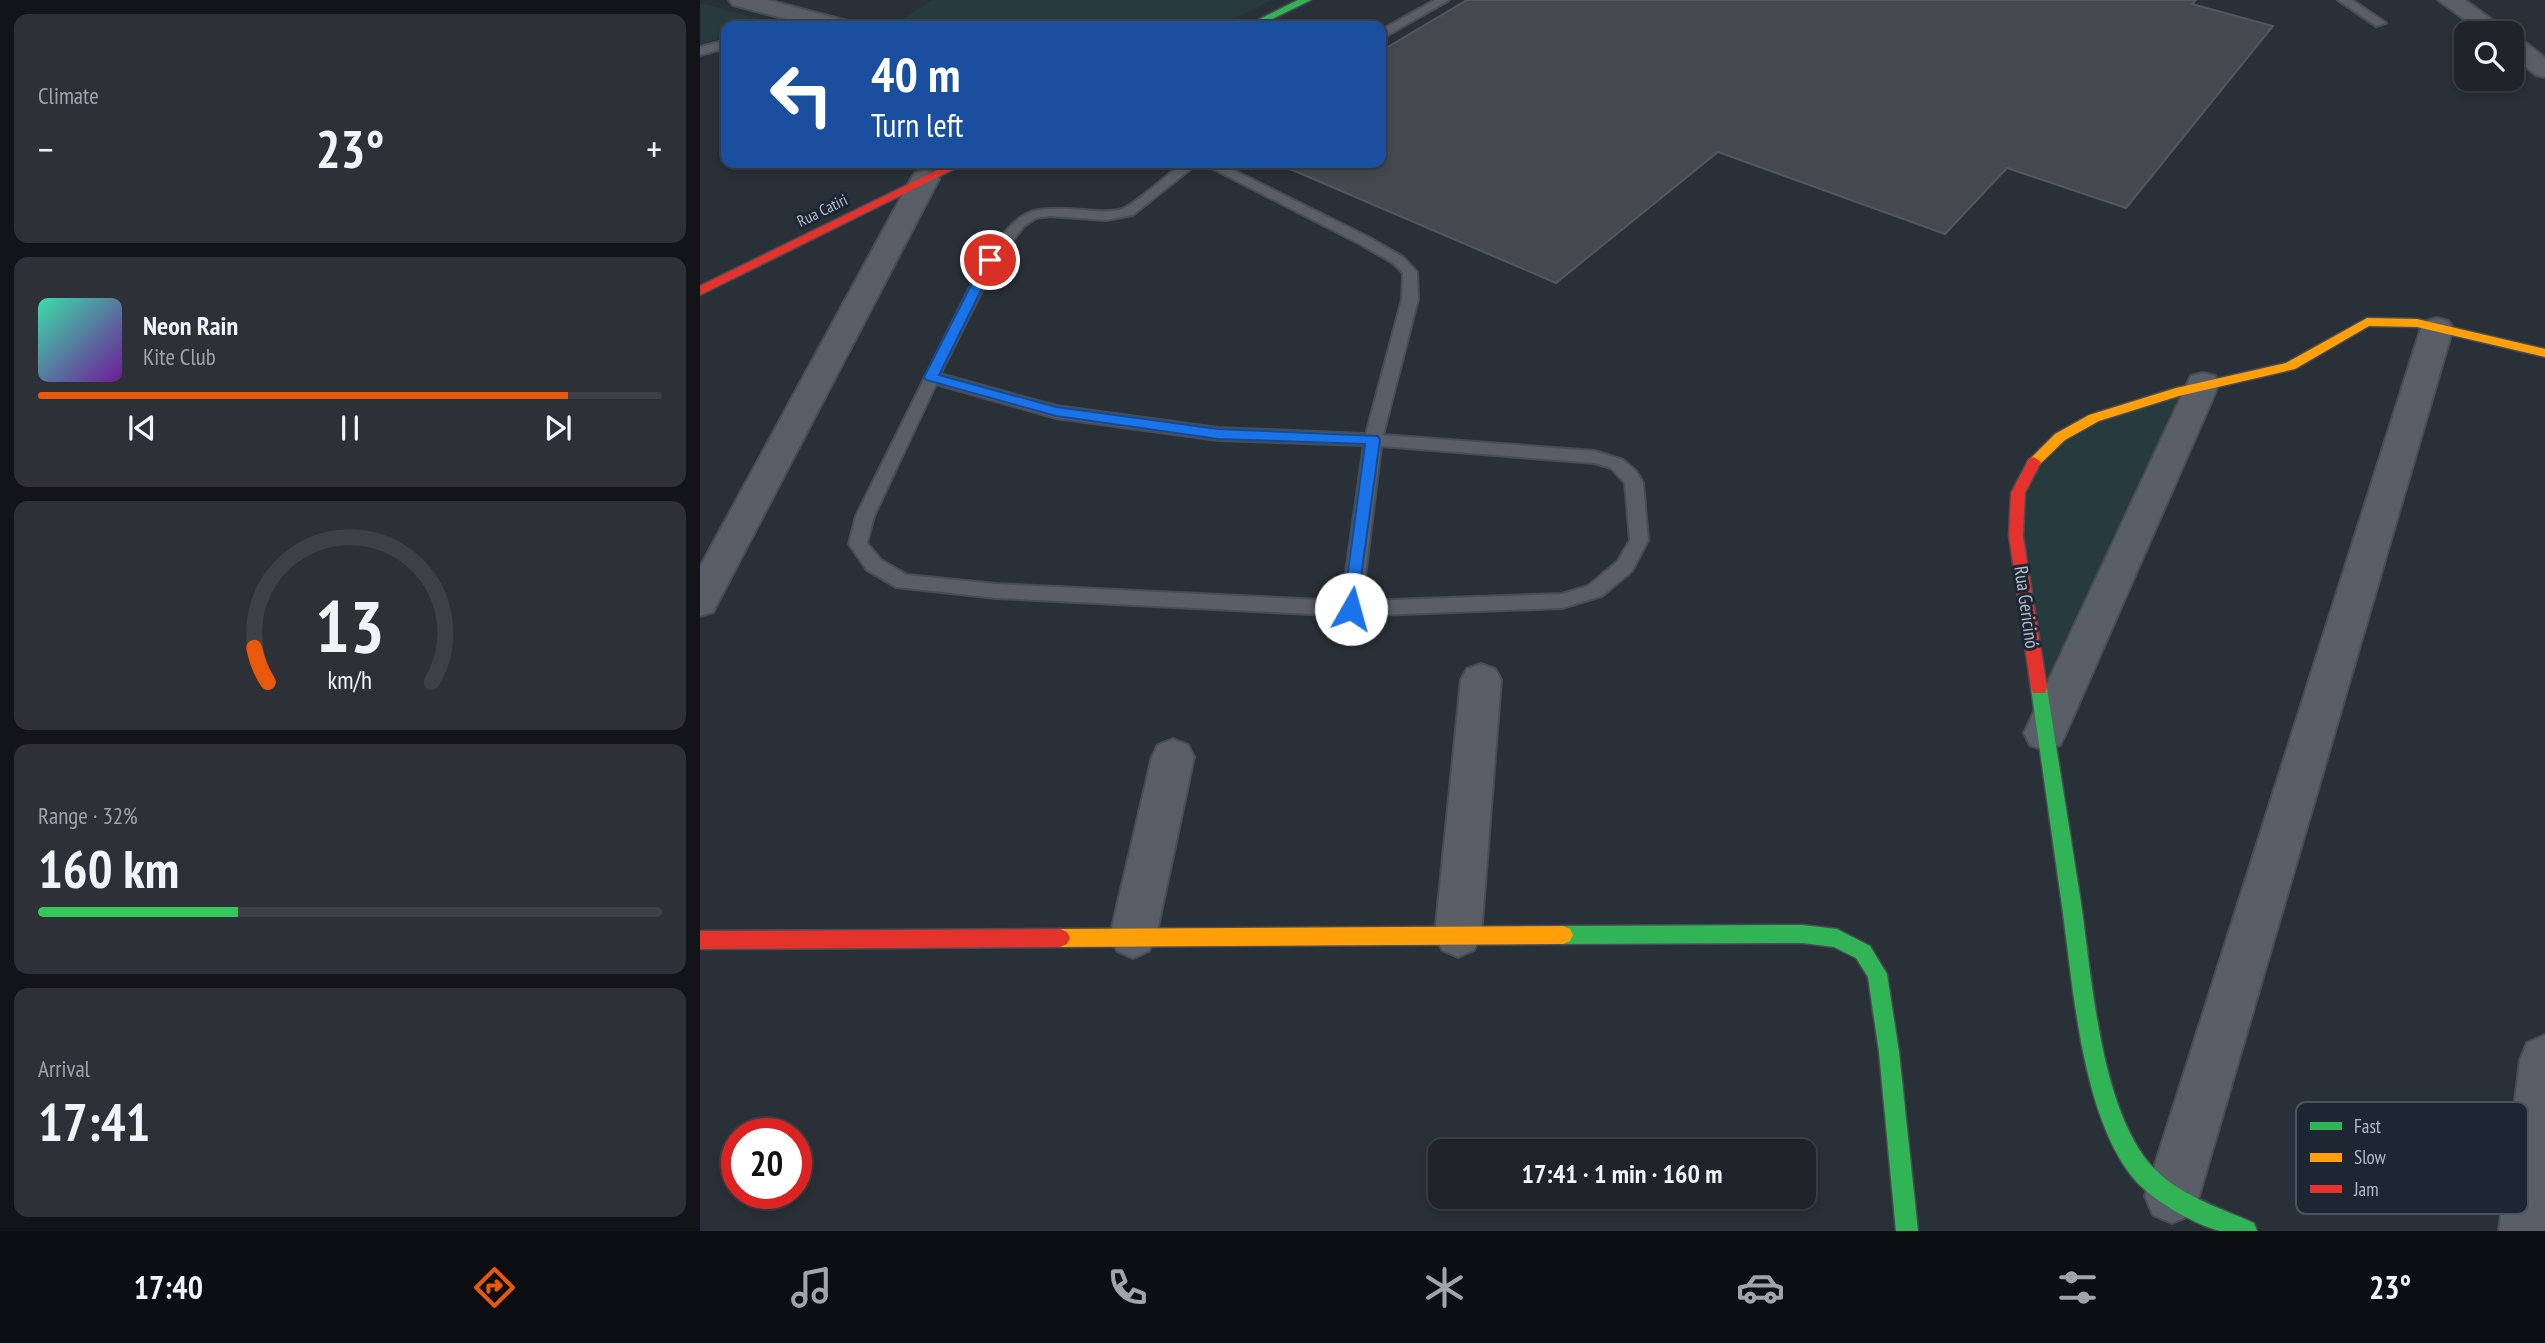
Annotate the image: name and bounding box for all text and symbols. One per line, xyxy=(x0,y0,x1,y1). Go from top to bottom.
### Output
map controls xyxy=(2454,21,2524,91)
button: search xyxy=(2454,21,2524,91)
text: 40 m xyxy=(871,42,960,106)
icon: left xyxy=(756,49,847,140)
text: Climate xyxy=(38,81,99,110)
text: Turn left xyxy=(871,104,963,146)
text: 23° xyxy=(316,115,384,182)
text: − xyxy=(38,124,54,173)
text: + xyxy=(646,124,662,173)
street label: Rua Catiri xyxy=(793,189,851,231)
pin xyxy=(960,230,1020,290)
icon: arrive xyxy=(971,241,1009,279)
text: Neon Rain xyxy=(143,309,238,342)
text: Kite Club xyxy=(143,342,216,371)
icon: previous xyxy=(123,409,161,447)
icon: pause xyxy=(331,409,369,447)
icon: next xyxy=(539,409,577,447)
street label: Rua Gericinó xyxy=(2009,564,2045,650)
position arrow xyxy=(1314,572,1388,646)
text: 13 xyxy=(315,578,385,672)
text: km/h xyxy=(328,663,372,695)
text: Range · 32% xyxy=(38,801,138,830)
text: 160 km xyxy=(38,835,179,902)
text: Arrival xyxy=(38,1054,90,1083)
text: 17:41 xyxy=(38,1088,150,1155)
legend xyxy=(2296,1102,2528,1214)
text: Fast xyxy=(2354,1114,2382,1138)
speed limit sign: 20 xyxy=(721,1118,812,1209)
text: Slow xyxy=(2354,1145,2387,1169)
text: 17:41 · 1 min · 160 m xyxy=(1522,1157,1722,1190)
text: Jam xyxy=(2353,1177,2379,1201)
icon: directions xyxy=(470,1263,519,1312)
icon: music xyxy=(787,1263,836,1312)
icon: phone xyxy=(1103,1263,1152,1312)
icon: climate xyxy=(1420,1263,1469,1312)
icon: car xyxy=(1736,1263,1785,1312)
icon: filters xyxy=(2053,1263,2102,1312)
text: 17:40 xyxy=(134,1266,203,1308)
text: 23° xyxy=(2369,1266,2411,1308)

